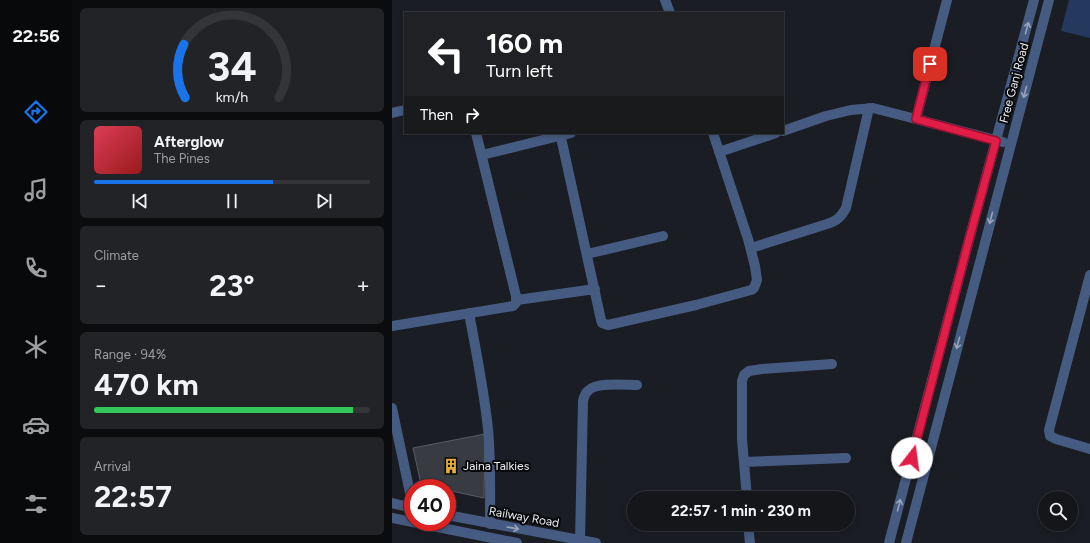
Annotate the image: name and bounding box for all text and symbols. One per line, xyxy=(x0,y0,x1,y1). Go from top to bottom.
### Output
one-way arrow xyxy=(1023,22,1031,35)
text: 22:56 xyxy=(12,25,60,47)
text: 160 m xyxy=(486,26,563,60)
icon: left xyxy=(420,28,472,80)
text: 34 xyxy=(207,41,257,91)
street label: Free Ganj Road xyxy=(997,41,1031,125)
pin xyxy=(913,47,947,81)
icon: arrive xyxy=(919,53,941,75)
text: Turn left xyxy=(486,60,553,82)
one-way arrow xyxy=(1020,85,1028,98)
text: km/h xyxy=(216,88,248,106)
icon: directions xyxy=(22,98,50,126)
icon: right xyxy=(461,104,483,126)
text: Then xyxy=(420,106,453,124)
text: Afterglow xyxy=(154,133,224,151)
text: The Pines xyxy=(154,151,210,166)
icon: music xyxy=(22,176,50,204)
icon: previous xyxy=(129,190,151,212)
icon: pause xyxy=(221,190,243,212)
icon: next xyxy=(313,190,335,212)
one-way arrow xyxy=(987,211,995,224)
text: Climate xyxy=(94,248,139,263)
icon: phone xyxy=(22,254,50,282)
text: 23° xyxy=(209,267,255,304)
text: − xyxy=(94,272,108,299)
text: + xyxy=(356,272,370,299)
icon: climate xyxy=(22,333,50,361)
one-way arrow xyxy=(954,337,962,350)
text: Range · 94% xyxy=(94,347,166,362)
text: 470 km xyxy=(94,366,199,403)
icon: car xyxy=(22,411,50,439)
position arrow xyxy=(891,437,933,479)
building icon: Jaina Talkies xyxy=(442,457,460,475)
text: Arrival xyxy=(94,459,131,474)
place label: Jaina Talkies xyxy=(463,459,530,473)
text: 22:57 xyxy=(94,478,172,515)
speed limit sign: 40 xyxy=(404,479,456,531)
icon: filters xyxy=(22,490,50,518)
map controls xyxy=(1038,491,1078,531)
button: search xyxy=(1038,491,1078,531)
one-way arrow xyxy=(896,499,903,512)
text: 22:57 · 1 min · 230 m xyxy=(671,502,811,520)
street label: Railway Road xyxy=(488,504,560,530)
one-way arrow xyxy=(506,525,519,533)

